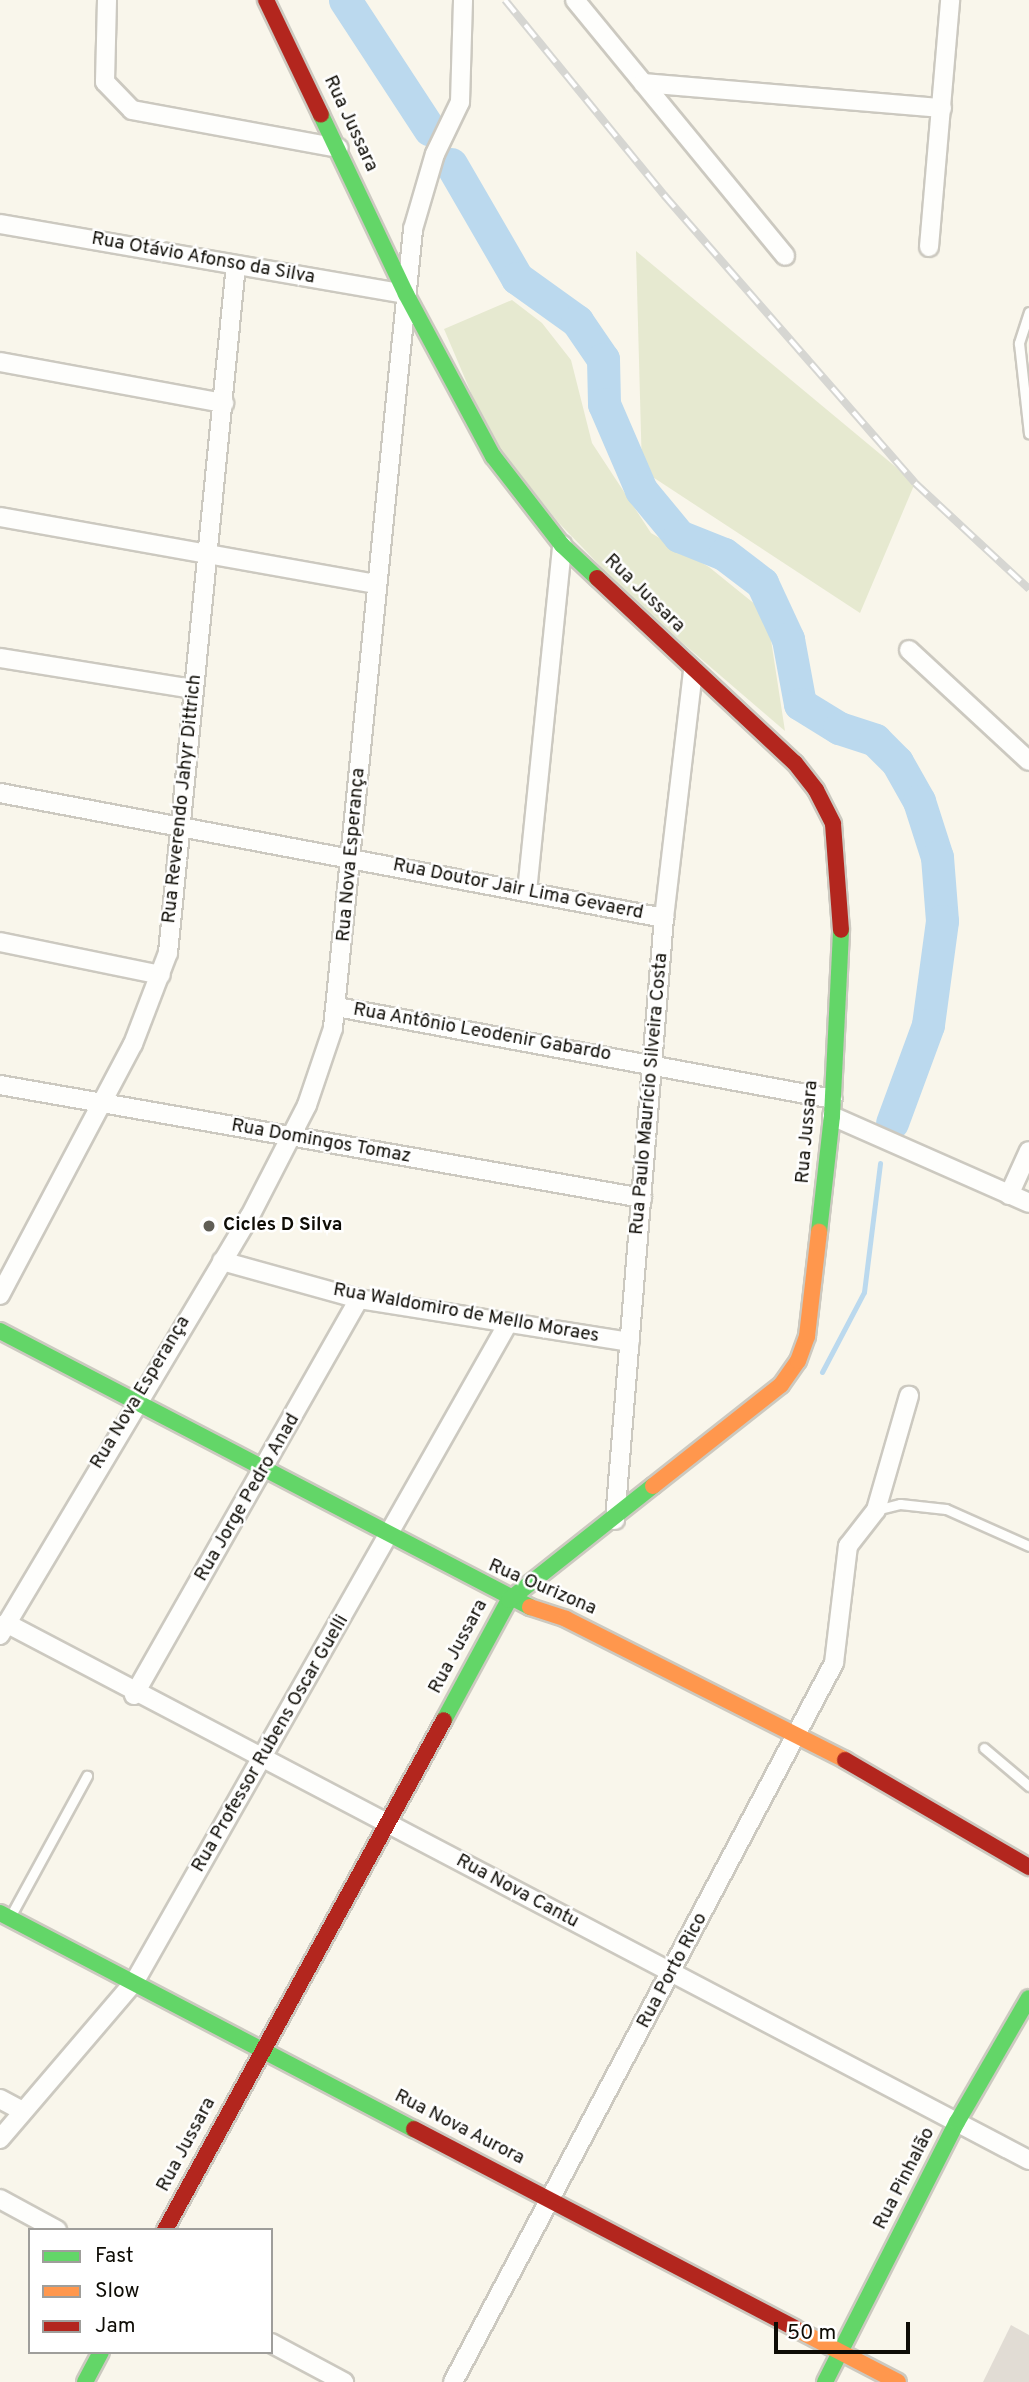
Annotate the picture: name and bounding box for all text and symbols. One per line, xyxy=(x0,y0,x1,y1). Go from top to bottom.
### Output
street label: Rua Jussara xyxy=(318,72,382,176)
street label: Rua Otávio Afonso da Silva xyxy=(89,228,317,290)
street label: Rua Jussara xyxy=(599,550,689,638)
street label: Rua Reverendo Jahyr Dittrich xyxy=(159,673,207,925)
street label: Rua Nova Esperança xyxy=(333,767,371,943)
street label: Rua Doutor Jair Lima Gevaerd xyxy=(391,855,645,925)
street label: Rua Paulo Maurício Silveira Costa xyxy=(626,952,674,1236)
street label: Rua Antônio Leodenir Gabardo xyxy=(351,999,613,1067)
street label: Rua Jussara xyxy=(792,1079,824,1185)
street label: Rua Domingos Tomaz xyxy=(229,1115,413,1169)
place label: Cicles D Silva xyxy=(223,1215,342,1237)
marker: Cicles D Silva xyxy=(201,1218,217,1234)
street label: Rua Waldomiro de Mello Moraes xyxy=(331,1279,601,1349)
street label: Rua Nova Esperança xyxy=(86,1312,196,1474)
street label: Rua Jorge Pedro Anad xyxy=(190,1410,306,1586)
street label: Rua Ourizona xyxy=(485,1555,599,1621)
street label: Rua Jussara xyxy=(425,1596,493,1698)
street label: Rua Professor Rubens Oscar Guelli xyxy=(188,1611,354,1877)
street label: Rua Nova Cantu xyxy=(452,1850,582,1934)
street label: Rua Porto Rico xyxy=(633,1909,713,2033)
street label: Rua Nova Aurora xyxy=(390,2085,528,2171)
street label: Rua Jussara xyxy=(153,2094,221,2196)
street label: Rua Pinhalão xyxy=(870,2124,940,2234)
legend xyxy=(28,2228,273,2354)
text: Fast xyxy=(95,2243,134,2270)
text: Slow xyxy=(95,2278,140,2305)
scale bar xyxy=(777,2308,914,2352)
text: Jam xyxy=(95,2313,136,2340)
text: 50 m xyxy=(787,2320,836,2347)

